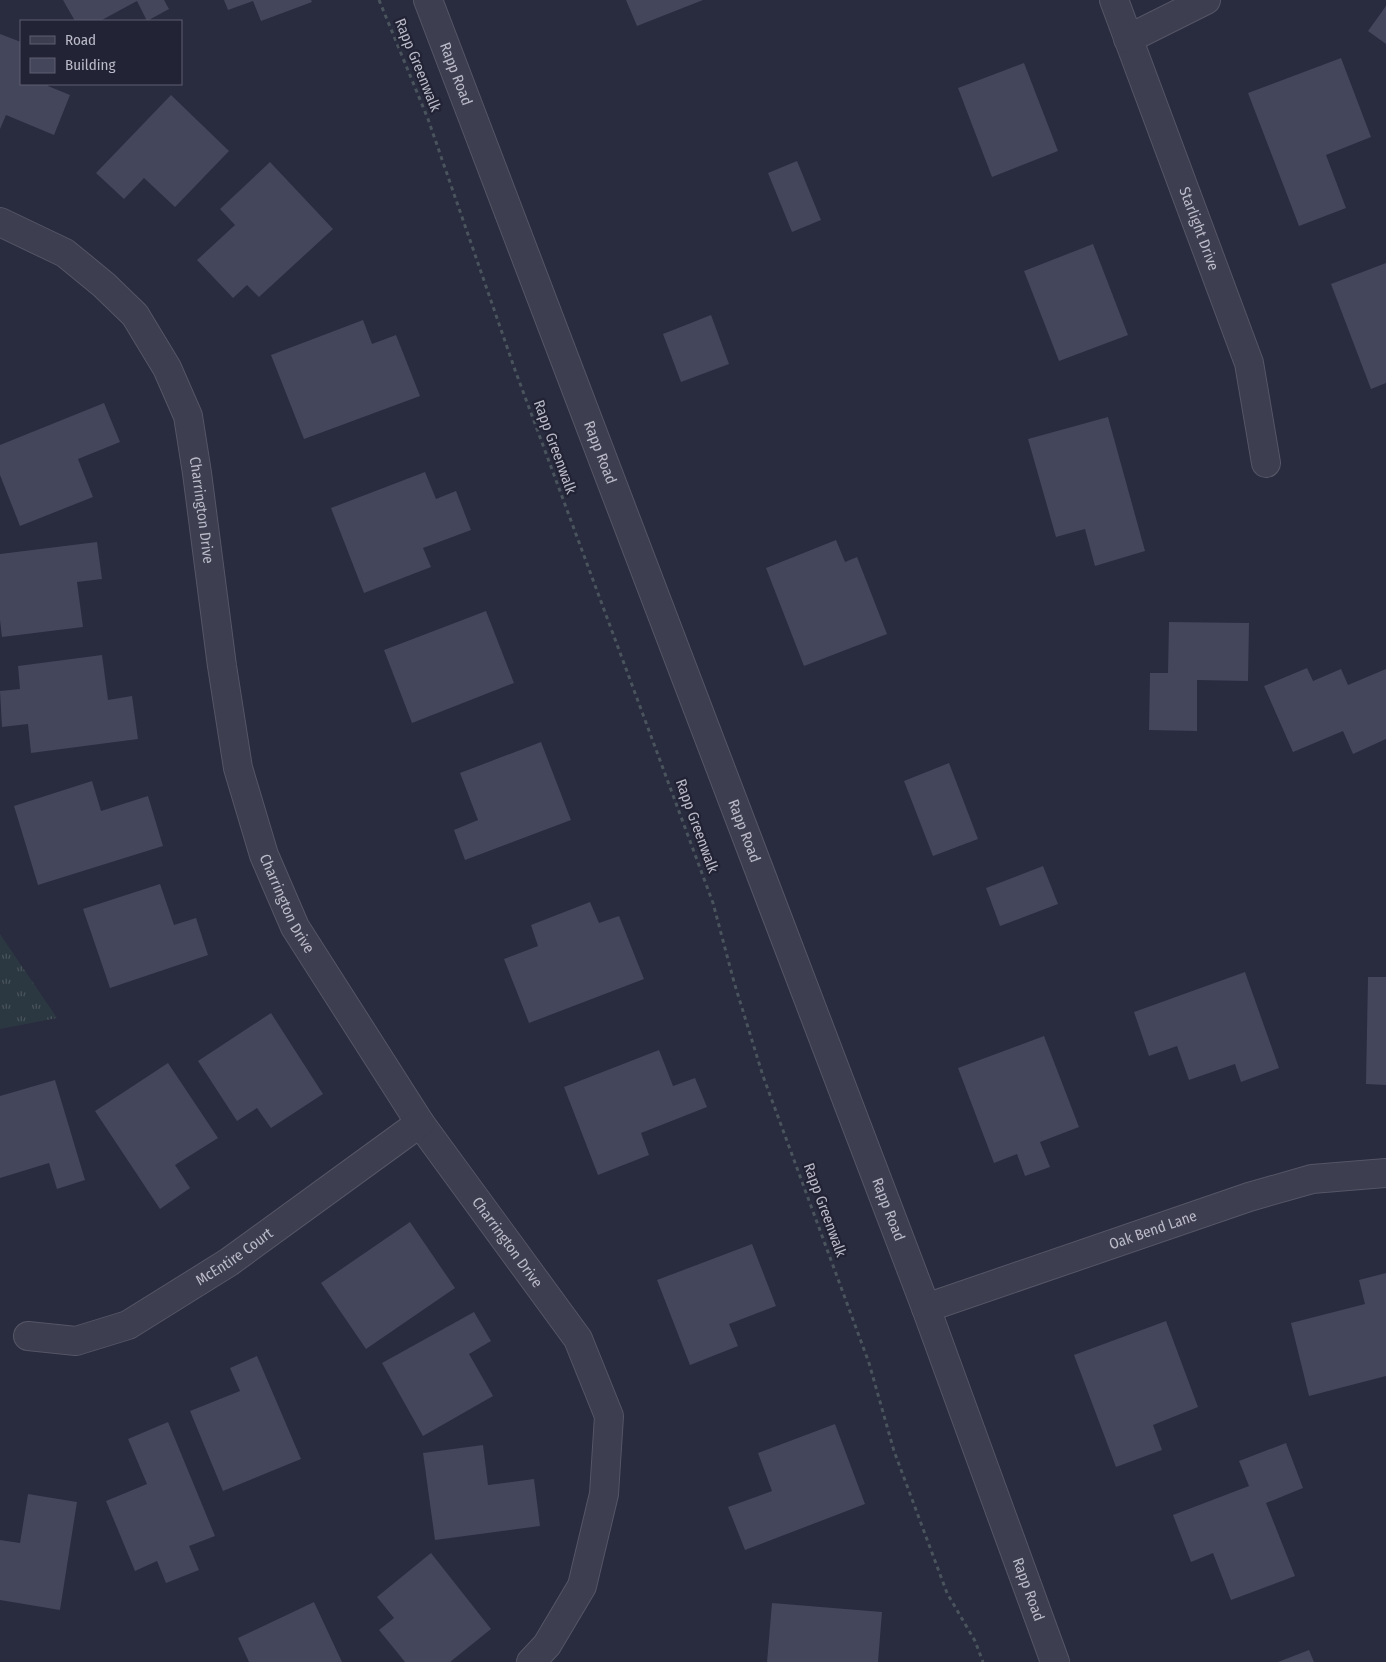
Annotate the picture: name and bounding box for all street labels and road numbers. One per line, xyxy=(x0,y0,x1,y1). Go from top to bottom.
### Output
street label: Rapp Greenwalk xyxy=(391,16,445,114)
street label: Rapp Road xyxy=(436,40,476,108)
street label: Starlight Drive xyxy=(1175,184,1223,273)
street label: Rapp Greenwalk xyxy=(530,398,580,496)
street label: Rapp Road xyxy=(580,418,620,486)
street label: Charrington Drive xyxy=(186,455,218,565)
street label: Rapp Greenwalk xyxy=(672,777,722,875)
street label: Rapp Road xyxy=(724,797,764,865)
street label: Charrington Drive xyxy=(256,851,318,956)
street label: Rapp Greenwalk xyxy=(800,1161,850,1259)
street label: Rapp Road xyxy=(868,1175,909,1243)
street label: Charrington Drive xyxy=(468,1194,546,1291)
street label: Oak Bend Lane xyxy=(1107,1207,1199,1253)
street label: McEntire Court xyxy=(192,1224,276,1289)
street label: Rapp Road xyxy=(1009,1555,1048,1623)

